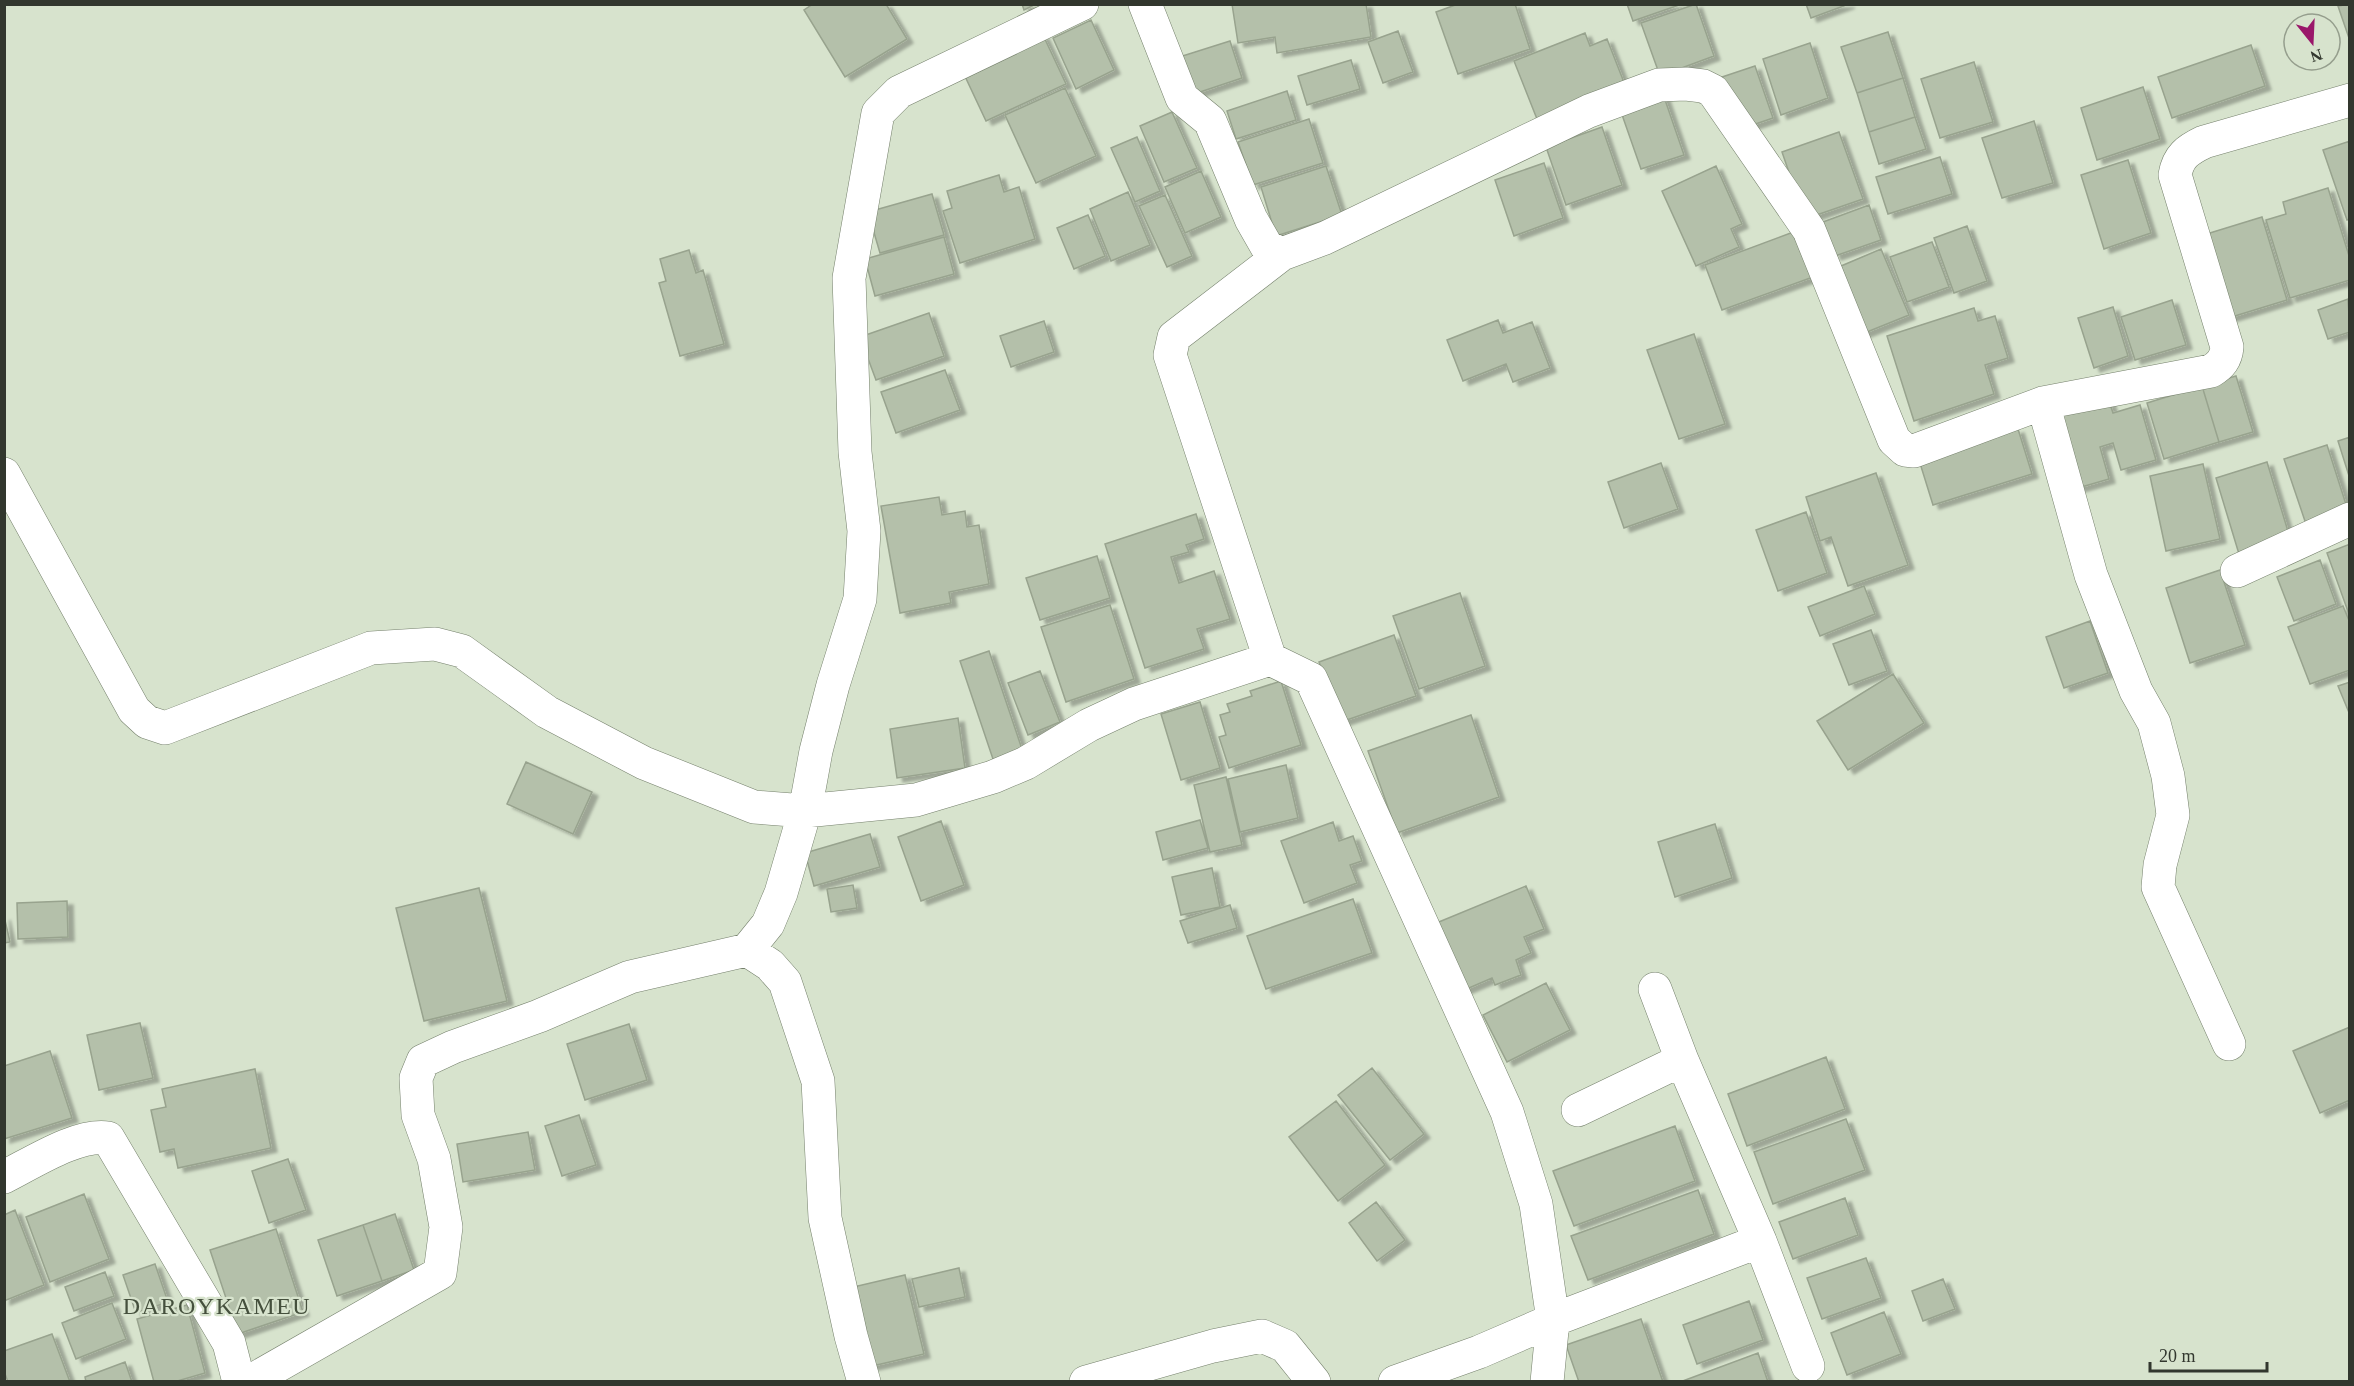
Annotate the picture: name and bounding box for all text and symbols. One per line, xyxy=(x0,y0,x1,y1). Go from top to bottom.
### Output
north arrow xyxy=(2282,12,2342,72)
text: N xyxy=(2308,46,2325,66)
district label: DAROYKAMEU xyxy=(123,1293,311,1319)
scale bar xyxy=(2150,1335,2267,1373)
text: 20 m xyxy=(2159,1346,2196,1366)

